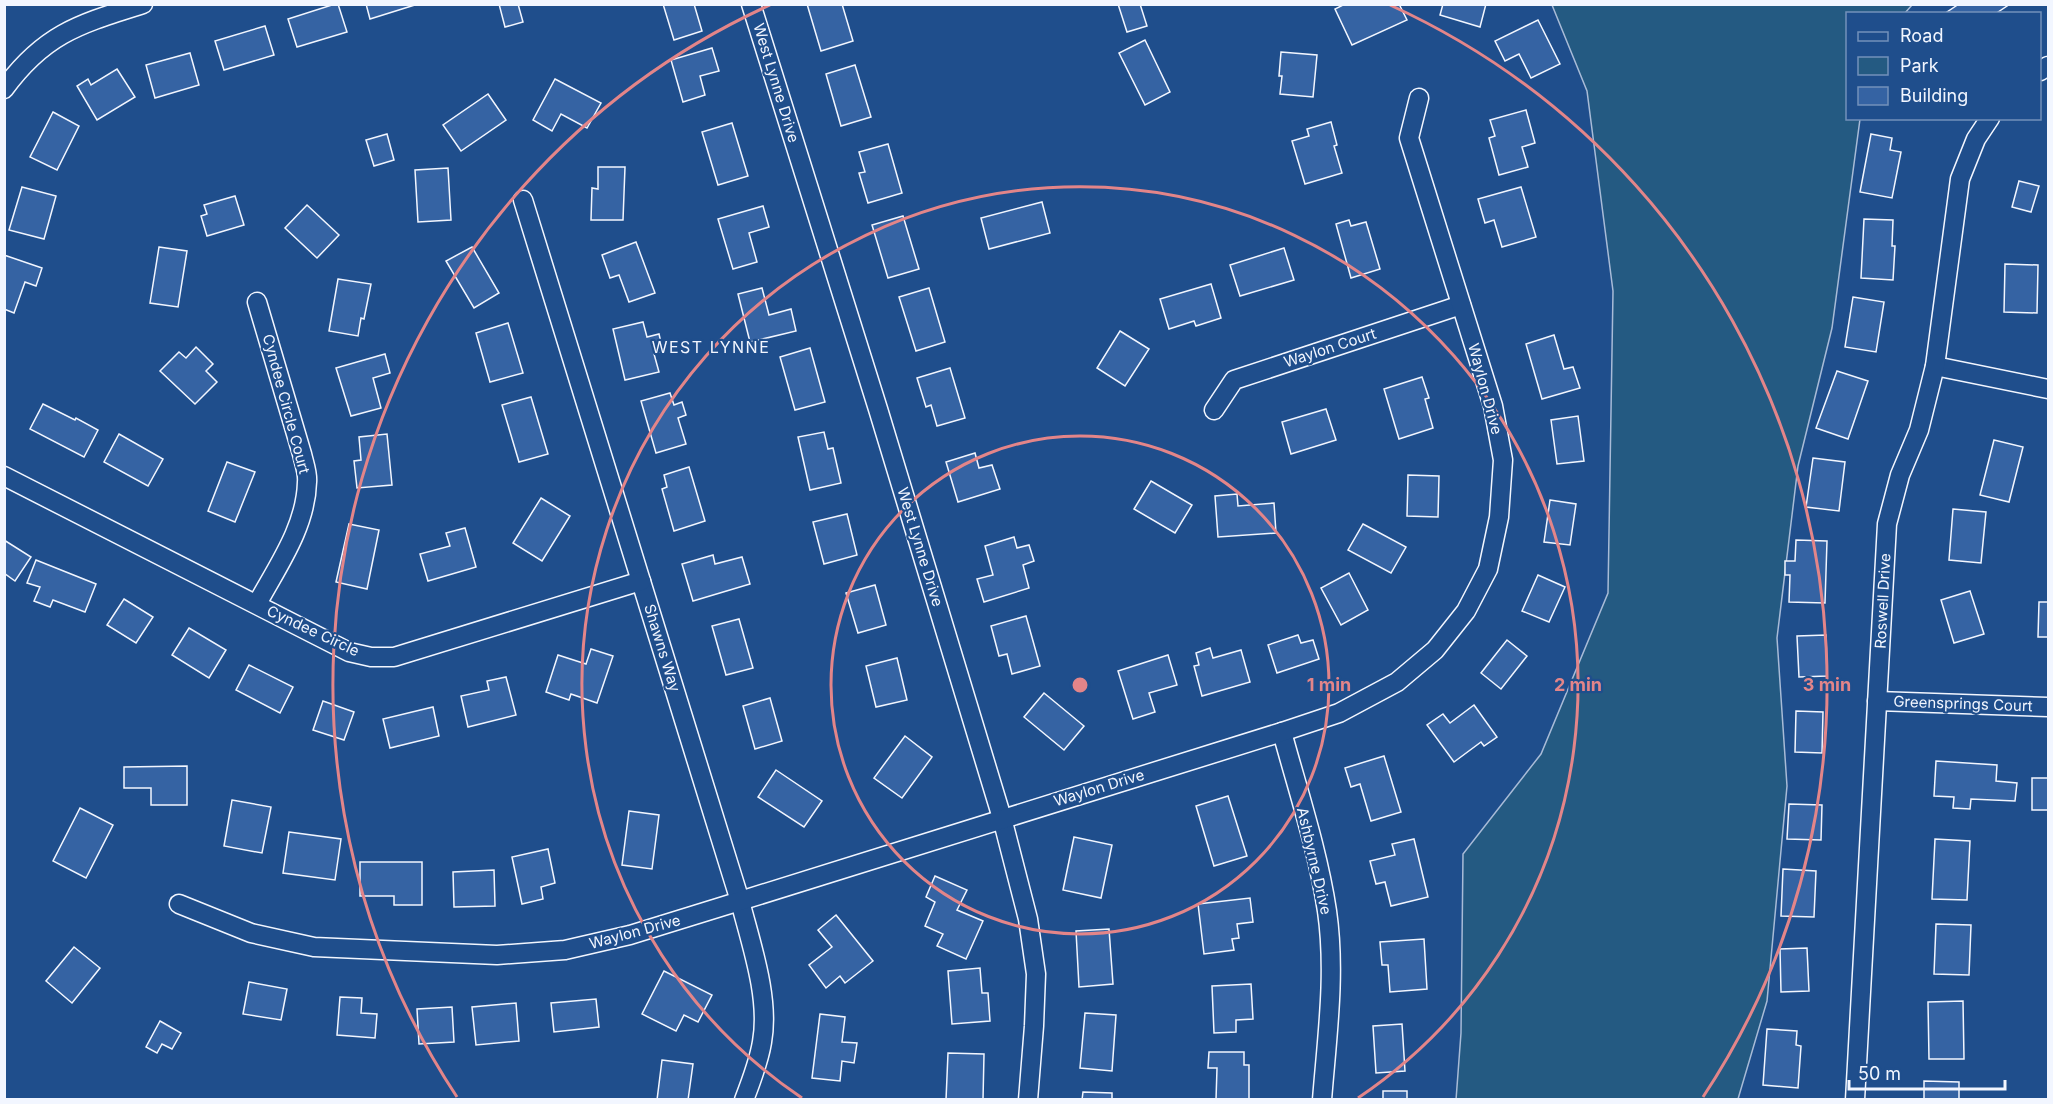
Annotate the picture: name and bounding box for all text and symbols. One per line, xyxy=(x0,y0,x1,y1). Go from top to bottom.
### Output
legend xyxy=(1846,12,2041,120)
street label: West Lynne Drive xyxy=(749,21,804,145)
text: Road xyxy=(1900,25,1943,46)
text: Park xyxy=(1900,55,1939,76)
text: Building xyxy=(1900,85,1968,106)
street label: Waylon Court xyxy=(1281,324,1379,371)
street label: Cyndee Circle Court xyxy=(259,332,314,476)
district label: WEST LYNNE xyxy=(652,337,770,357)
street label: Waylon Drive xyxy=(1464,341,1507,437)
street label: West Lynne Drive xyxy=(893,485,948,609)
street label: Roswell Drive xyxy=(1871,553,1894,649)
street label: Cyndee Circle xyxy=(264,601,363,660)
street label: Shawns Way xyxy=(640,602,685,695)
text: 1 min xyxy=(1307,674,1351,695)
text: 2 min xyxy=(1554,674,1602,695)
text: 3 min xyxy=(1803,674,1851,695)
centre of rings xyxy=(1070,675,1090,695)
street label: Greensprings Court xyxy=(1893,692,2033,715)
street label: Waylon Drive xyxy=(1051,765,1146,810)
street label: Ashbyrne Drive xyxy=(1293,805,1336,916)
street label: Waylon Drive xyxy=(587,910,683,953)
scale bar xyxy=(1849,1053,2005,1091)
text: 50 m xyxy=(1858,1063,1901,1084)

